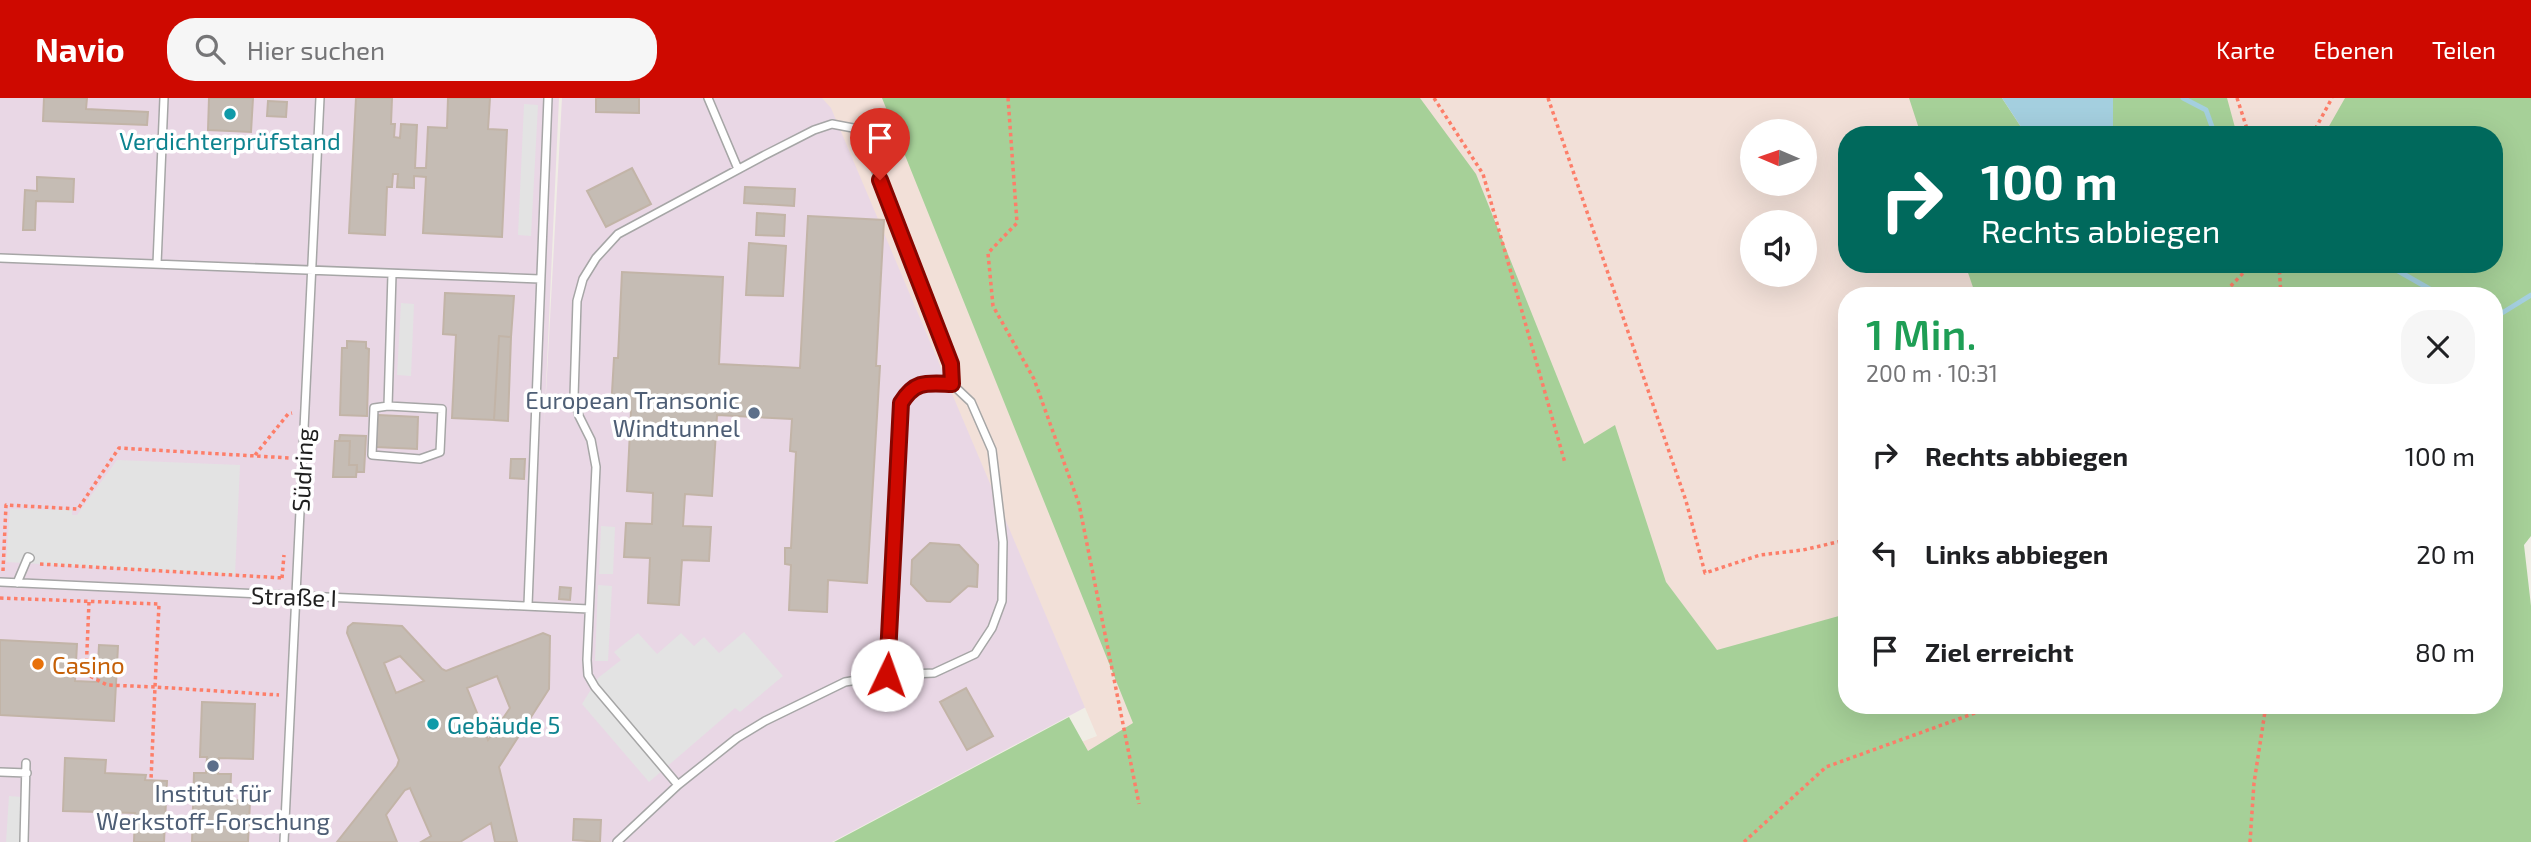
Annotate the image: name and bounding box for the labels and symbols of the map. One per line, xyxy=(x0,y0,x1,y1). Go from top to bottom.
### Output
marker: Verdichterprüfstand xyxy=(222,106,238,122)
pin xyxy=(850,108,910,180)
north arrow xyxy=(1740,119,1816,196)
place label: Verdichterprüfstand xyxy=(119,126,341,155)
place label: European Transonic Windtunnel xyxy=(525,385,740,442)
marker: European Transonic Windtunnel xyxy=(746,405,762,421)
street label: Südring xyxy=(285,427,319,513)
street label: Straße I xyxy=(251,580,337,612)
position arrow xyxy=(850,638,924,712)
place label: Casino xyxy=(52,650,125,679)
marker: Casino xyxy=(30,656,46,672)
place label: Gebäude 5 xyxy=(447,710,560,739)
marker: Gebäude 5 xyxy=(425,716,441,732)
marker: Institut für Werkstoff-Forschung xyxy=(205,758,221,774)
place label: Institut für Werkstoff-Forschung xyxy=(96,778,330,835)

